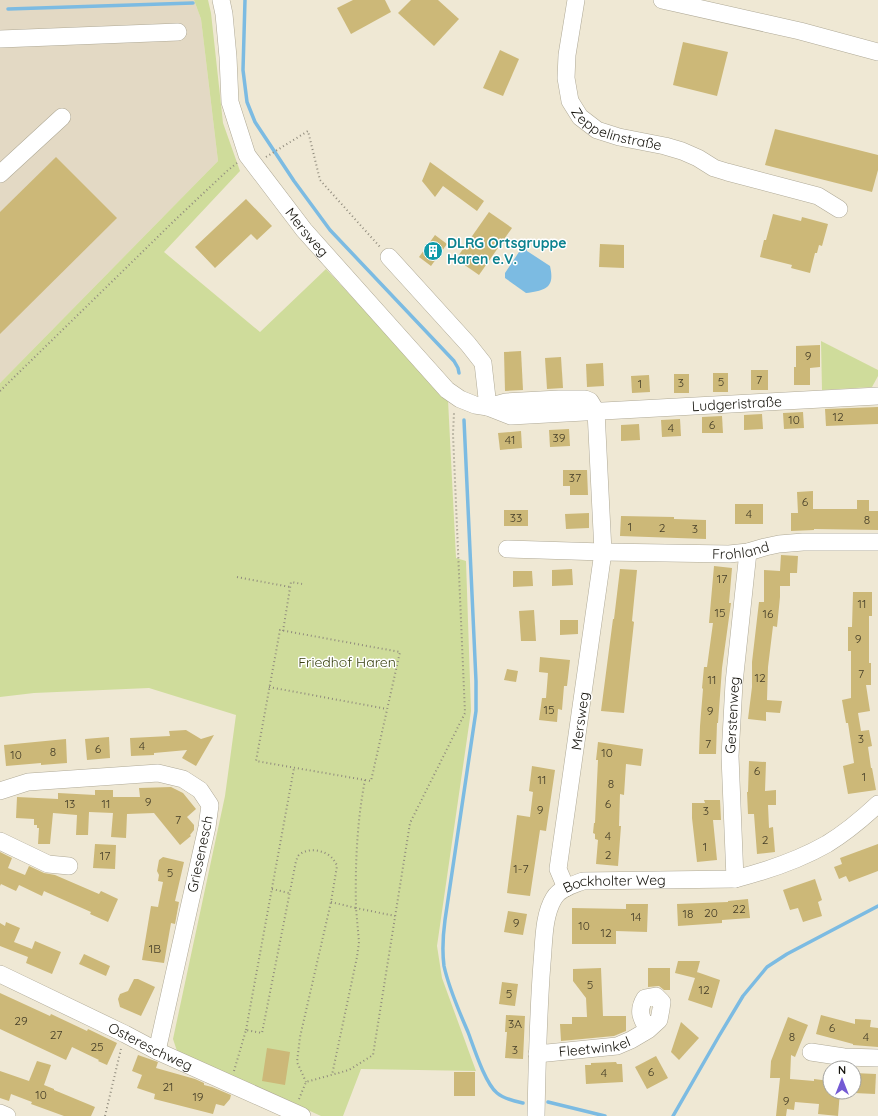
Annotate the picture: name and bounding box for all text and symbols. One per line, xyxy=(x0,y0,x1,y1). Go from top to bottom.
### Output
street label: Zeppelinstraße xyxy=(567,104,663,154)
street label: Mersweg xyxy=(281,204,333,261)
place label: DLRG Ortsgruppe Haren e.V. xyxy=(447,234,567,268)
building icon: DLRG Ortsgruppe Haren e.V. xyxy=(422,240,444,262)
house number: 9 xyxy=(805,348,812,363)
house number: 7 xyxy=(756,372,762,387)
house number: 5 xyxy=(718,374,724,389)
house number: 3 xyxy=(678,375,684,390)
house number: 1 xyxy=(638,376,642,391)
street label: Ludgeristraße xyxy=(691,392,782,415)
house number: 12 xyxy=(832,409,844,424)
house number: 10 xyxy=(788,412,800,427)
house number: 6 xyxy=(709,417,716,432)
house number: 4 xyxy=(668,420,674,435)
house number: 39 xyxy=(553,430,566,445)
house number: 41 xyxy=(505,432,515,447)
house number: 37 xyxy=(569,470,581,485)
house number: 6 xyxy=(802,494,809,509)
house number: 4 xyxy=(746,506,752,521)
house number: 33 xyxy=(510,510,522,525)
house number: 8 xyxy=(864,512,870,527)
house number: 1 xyxy=(628,519,632,534)
house number: 2 xyxy=(659,520,666,535)
house number: 3 xyxy=(692,521,698,536)
street label: Frohland xyxy=(712,537,771,563)
house number: 17 xyxy=(717,571,727,586)
house number: 11 xyxy=(858,596,866,611)
house number: 15 xyxy=(715,605,725,620)
house number: 16 xyxy=(763,606,774,621)
house number: 9 xyxy=(855,631,862,646)
park label: Friedhof Haren xyxy=(298,653,396,671)
house number: 7 xyxy=(858,666,864,681)
house number: 12 xyxy=(754,670,766,685)
house number: 11 xyxy=(708,672,716,687)
street label: Gerstenweg xyxy=(721,676,744,754)
street label: Mersweg xyxy=(567,691,593,751)
house number: 15 xyxy=(544,702,554,717)
house number: 9 xyxy=(707,703,714,718)
house number: 3 xyxy=(858,731,864,746)
house number: 7 xyxy=(705,736,711,751)
house number: 4 xyxy=(139,738,145,753)
house number: 6 xyxy=(95,741,102,756)
house number: 8 xyxy=(50,744,56,759)
house number: 10 xyxy=(601,745,613,760)
house number: 10 xyxy=(10,747,22,762)
house number: 6 xyxy=(754,763,761,778)
house number: 1 xyxy=(862,769,866,784)
house number: 11 xyxy=(538,772,546,787)
house number: 8 xyxy=(608,776,614,791)
house number: 9 xyxy=(145,794,152,809)
house number: 13 xyxy=(65,796,75,811)
house number: 11 xyxy=(102,796,110,811)
house number: 6 xyxy=(605,796,612,811)
house number: 9 xyxy=(537,802,544,817)
house number: 3 xyxy=(703,803,709,818)
house number: 7 xyxy=(175,812,181,827)
street label: Griesenesch xyxy=(183,814,217,894)
house number: 4 xyxy=(605,828,611,843)
house number: 2 xyxy=(762,832,769,847)
house number: 1 xyxy=(703,839,707,854)
house number: 2 xyxy=(605,847,612,862)
house number: 17 xyxy=(100,848,110,863)
house number: 1-7 xyxy=(513,861,529,876)
house number: 5 xyxy=(167,865,173,880)
street label: Bockholter Weg xyxy=(560,871,666,897)
house number: 22 xyxy=(732,901,746,916)
house number: 20 xyxy=(704,905,718,920)
house number: 18 xyxy=(683,906,693,921)
house number: 14 xyxy=(631,909,641,924)
house number: 9 xyxy=(513,915,520,930)
house number: 10 xyxy=(578,918,590,933)
house number: 12 xyxy=(600,925,612,940)
house number: 1B xyxy=(149,941,161,956)
house number: 5 xyxy=(587,977,593,992)
house number: 12 xyxy=(698,982,710,997)
house number: 5 xyxy=(506,986,512,1001)
house number: 29 xyxy=(14,1013,28,1028)
house number: 3A xyxy=(508,1016,522,1031)
street label: Ostereschweg xyxy=(105,1018,195,1075)
house number: 6 xyxy=(829,1020,836,1035)
house number: 27 xyxy=(50,1027,62,1042)
house number: 8 xyxy=(789,1029,795,1044)
house number: 4 xyxy=(863,1029,869,1044)
street label: Fleetwinkel xyxy=(558,1032,633,1061)
house number: 25 xyxy=(90,1039,104,1054)
house number: 3 xyxy=(512,1042,518,1057)
north arrow xyxy=(822,1060,862,1100)
text: N xyxy=(838,1063,846,1077)
house number: 6 xyxy=(648,1064,655,1079)
house number: 4 xyxy=(601,1065,607,1080)
house number: 21 xyxy=(162,1079,174,1094)
house number: 10 xyxy=(35,1087,47,1102)
house number: 19 xyxy=(192,1089,204,1104)
house number: 9 xyxy=(783,1093,790,1108)

